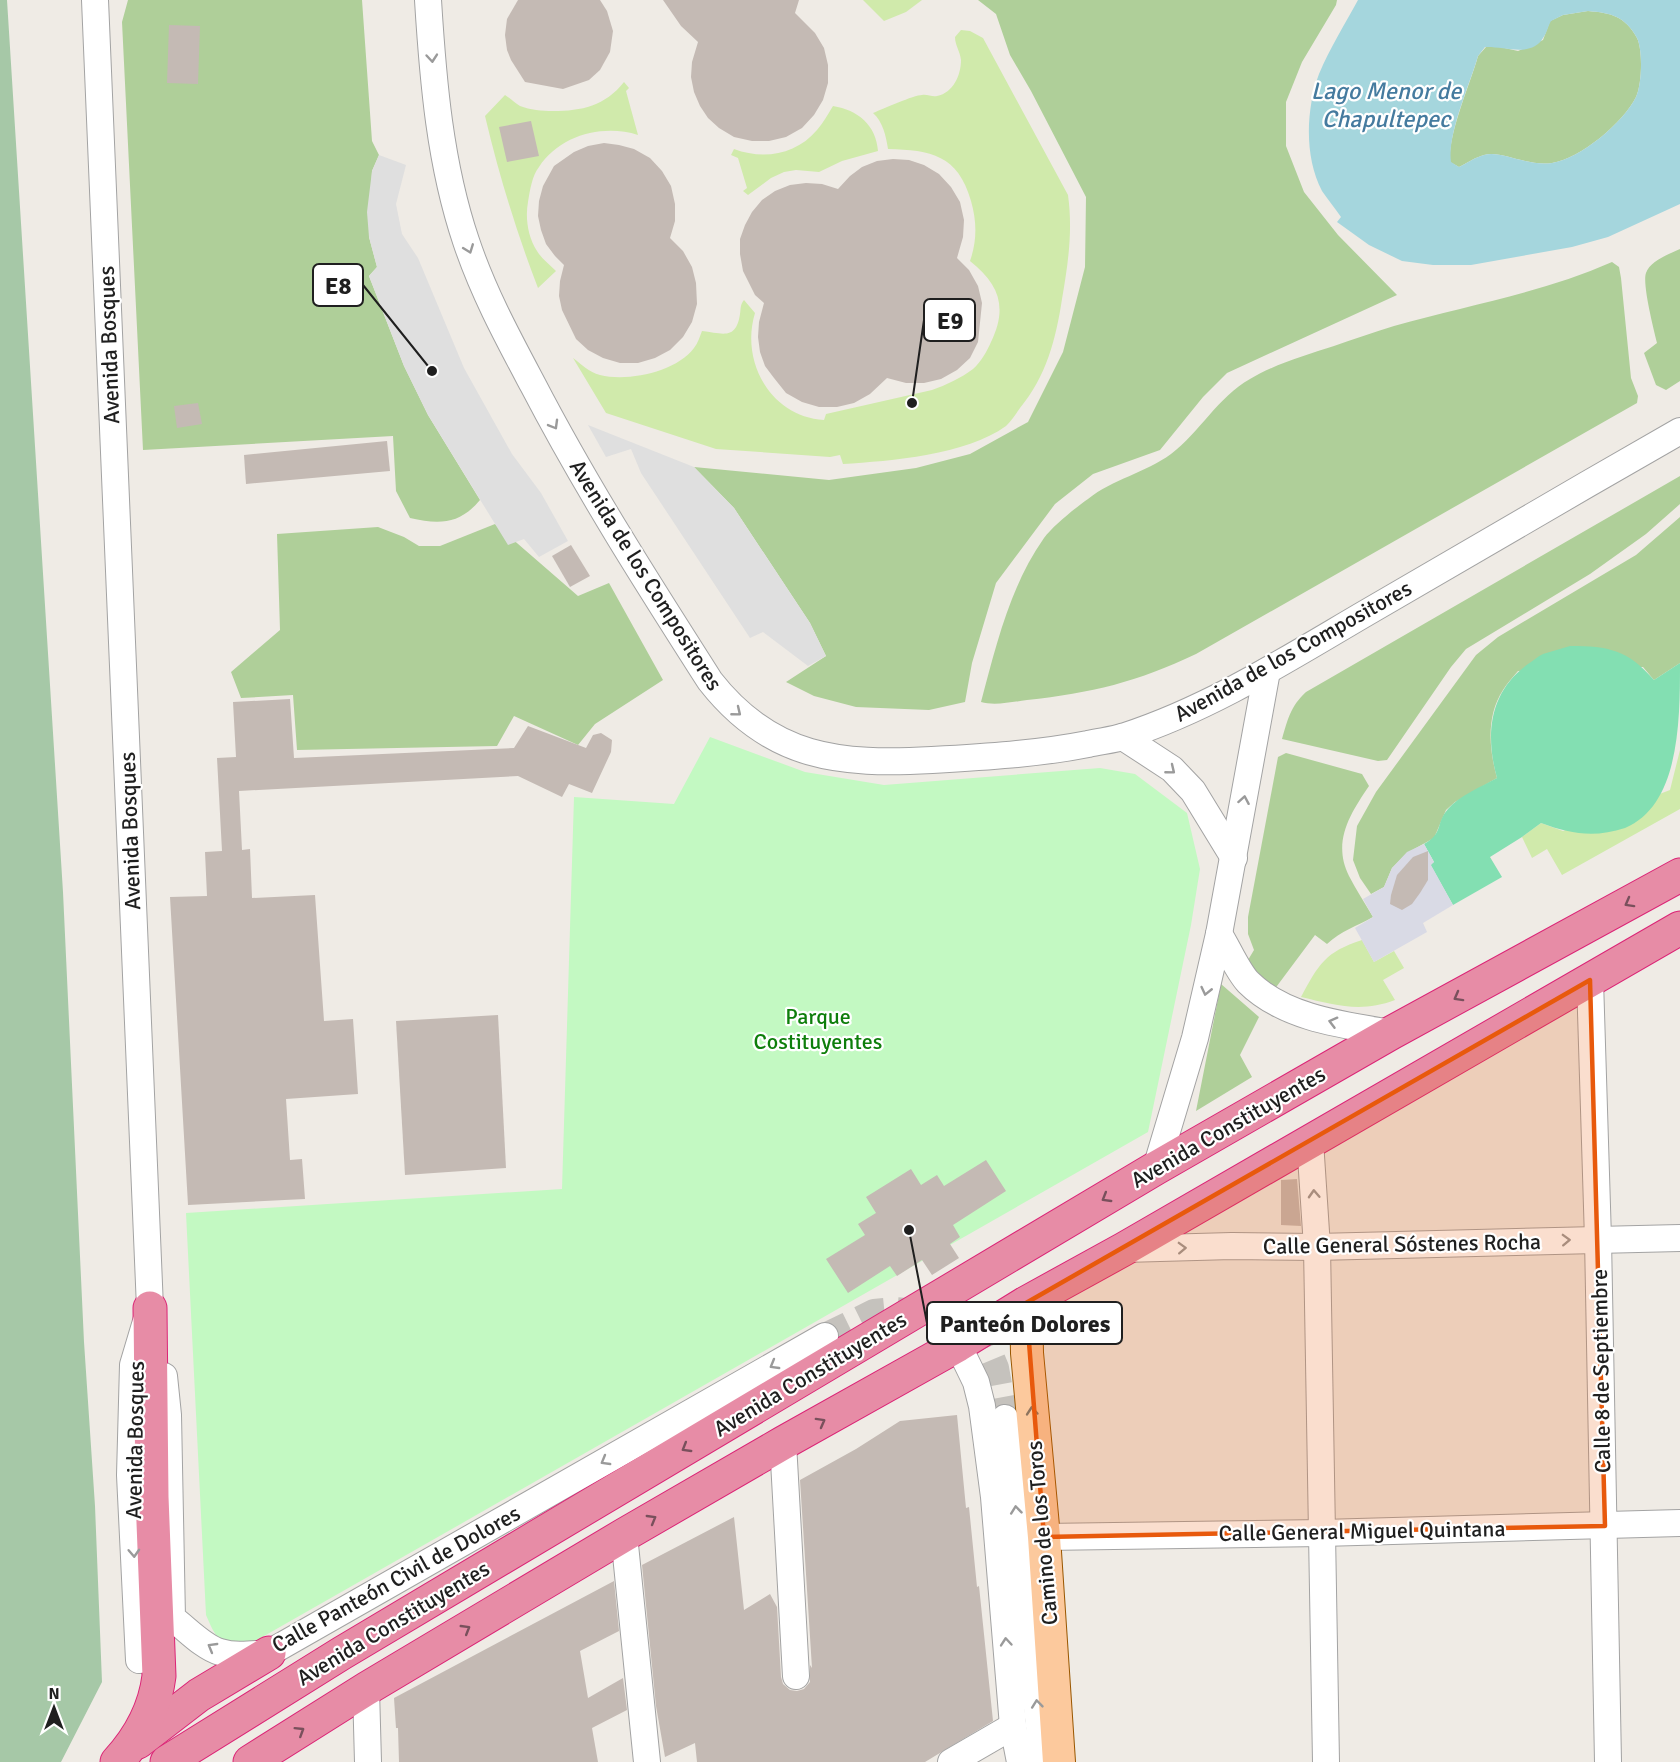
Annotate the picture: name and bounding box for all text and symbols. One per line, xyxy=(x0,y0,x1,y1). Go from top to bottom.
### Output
one-way arrow xyxy=(426,54,439,63)
water label: Lago Menor de Chapultepec xyxy=(1311,76,1462,134)
one-way arrow xyxy=(462,243,474,254)
callout: E8 xyxy=(313,264,363,306)
street label: Avenida Bosques xyxy=(93,266,125,424)
text: E8 xyxy=(325,271,351,301)
callout: E9 xyxy=(924,299,975,341)
text: E9 xyxy=(937,306,963,336)
one-way arrow xyxy=(547,419,558,429)
street label: Avenida de los Compositores xyxy=(564,455,728,695)
street label: Avenida de los Compositores xyxy=(1170,574,1416,728)
one-way arrow xyxy=(731,705,742,716)
street label: Avenida Bosques xyxy=(114,752,146,910)
one-way arrow xyxy=(1164,763,1175,774)
one-way arrow xyxy=(1237,795,1250,805)
one-way arrow xyxy=(1624,896,1635,907)
one-way arrow xyxy=(1200,986,1213,996)
one-way arrow xyxy=(1453,990,1464,1001)
park label: Parque Costituyentes xyxy=(754,1003,882,1055)
one-way arrow xyxy=(1329,1017,1339,1030)
street label: Avenida Constituyentes xyxy=(1126,1060,1330,1194)
one-way arrow xyxy=(1102,1190,1112,1202)
one-way arrow xyxy=(1307,1190,1320,1199)
street label: Calle General Sóstenes Rocha xyxy=(1263,1228,1541,1260)
one-way arrow xyxy=(1561,1234,1570,1247)
one-way arrow xyxy=(1178,1241,1187,1254)
street label: Calle 8 de Septiembre xyxy=(1586,1269,1616,1473)
callout: Panteón Dolores xyxy=(927,1302,1122,1344)
street label: Avenida Constituyentes xyxy=(709,1306,911,1442)
text: Panteón Dolores xyxy=(940,1309,1111,1339)
one-way arrow xyxy=(770,1357,781,1369)
street label: Avenida Bosques xyxy=(120,1361,150,1519)
one-way arrow xyxy=(1026,1406,1039,1415)
one-way arrow xyxy=(815,1418,825,1429)
one-way arrow xyxy=(682,1440,692,1452)
street label: Camino de los Toros xyxy=(1020,1440,1064,1626)
one-way arrow xyxy=(601,1454,611,1465)
street label: Calle Panteón Civil de Dolores xyxy=(267,1499,525,1659)
one-way arrow xyxy=(1010,1505,1023,1514)
one-way arrow xyxy=(646,1515,656,1526)
street label: Calle General Miguel Quintana xyxy=(1218,1515,1506,1547)
one-way arrow xyxy=(127,1549,140,1558)
street label: Avenida Constituyentes xyxy=(292,1555,494,1691)
one-way arrow xyxy=(460,1625,470,1637)
one-way arrow xyxy=(1000,1637,1013,1646)
one-way arrow xyxy=(208,1643,218,1655)
north arrow xyxy=(24,1678,84,1738)
text: N xyxy=(48,1684,60,1704)
one-way arrow xyxy=(1031,1699,1044,1708)
one-way arrow xyxy=(294,1726,304,1738)

